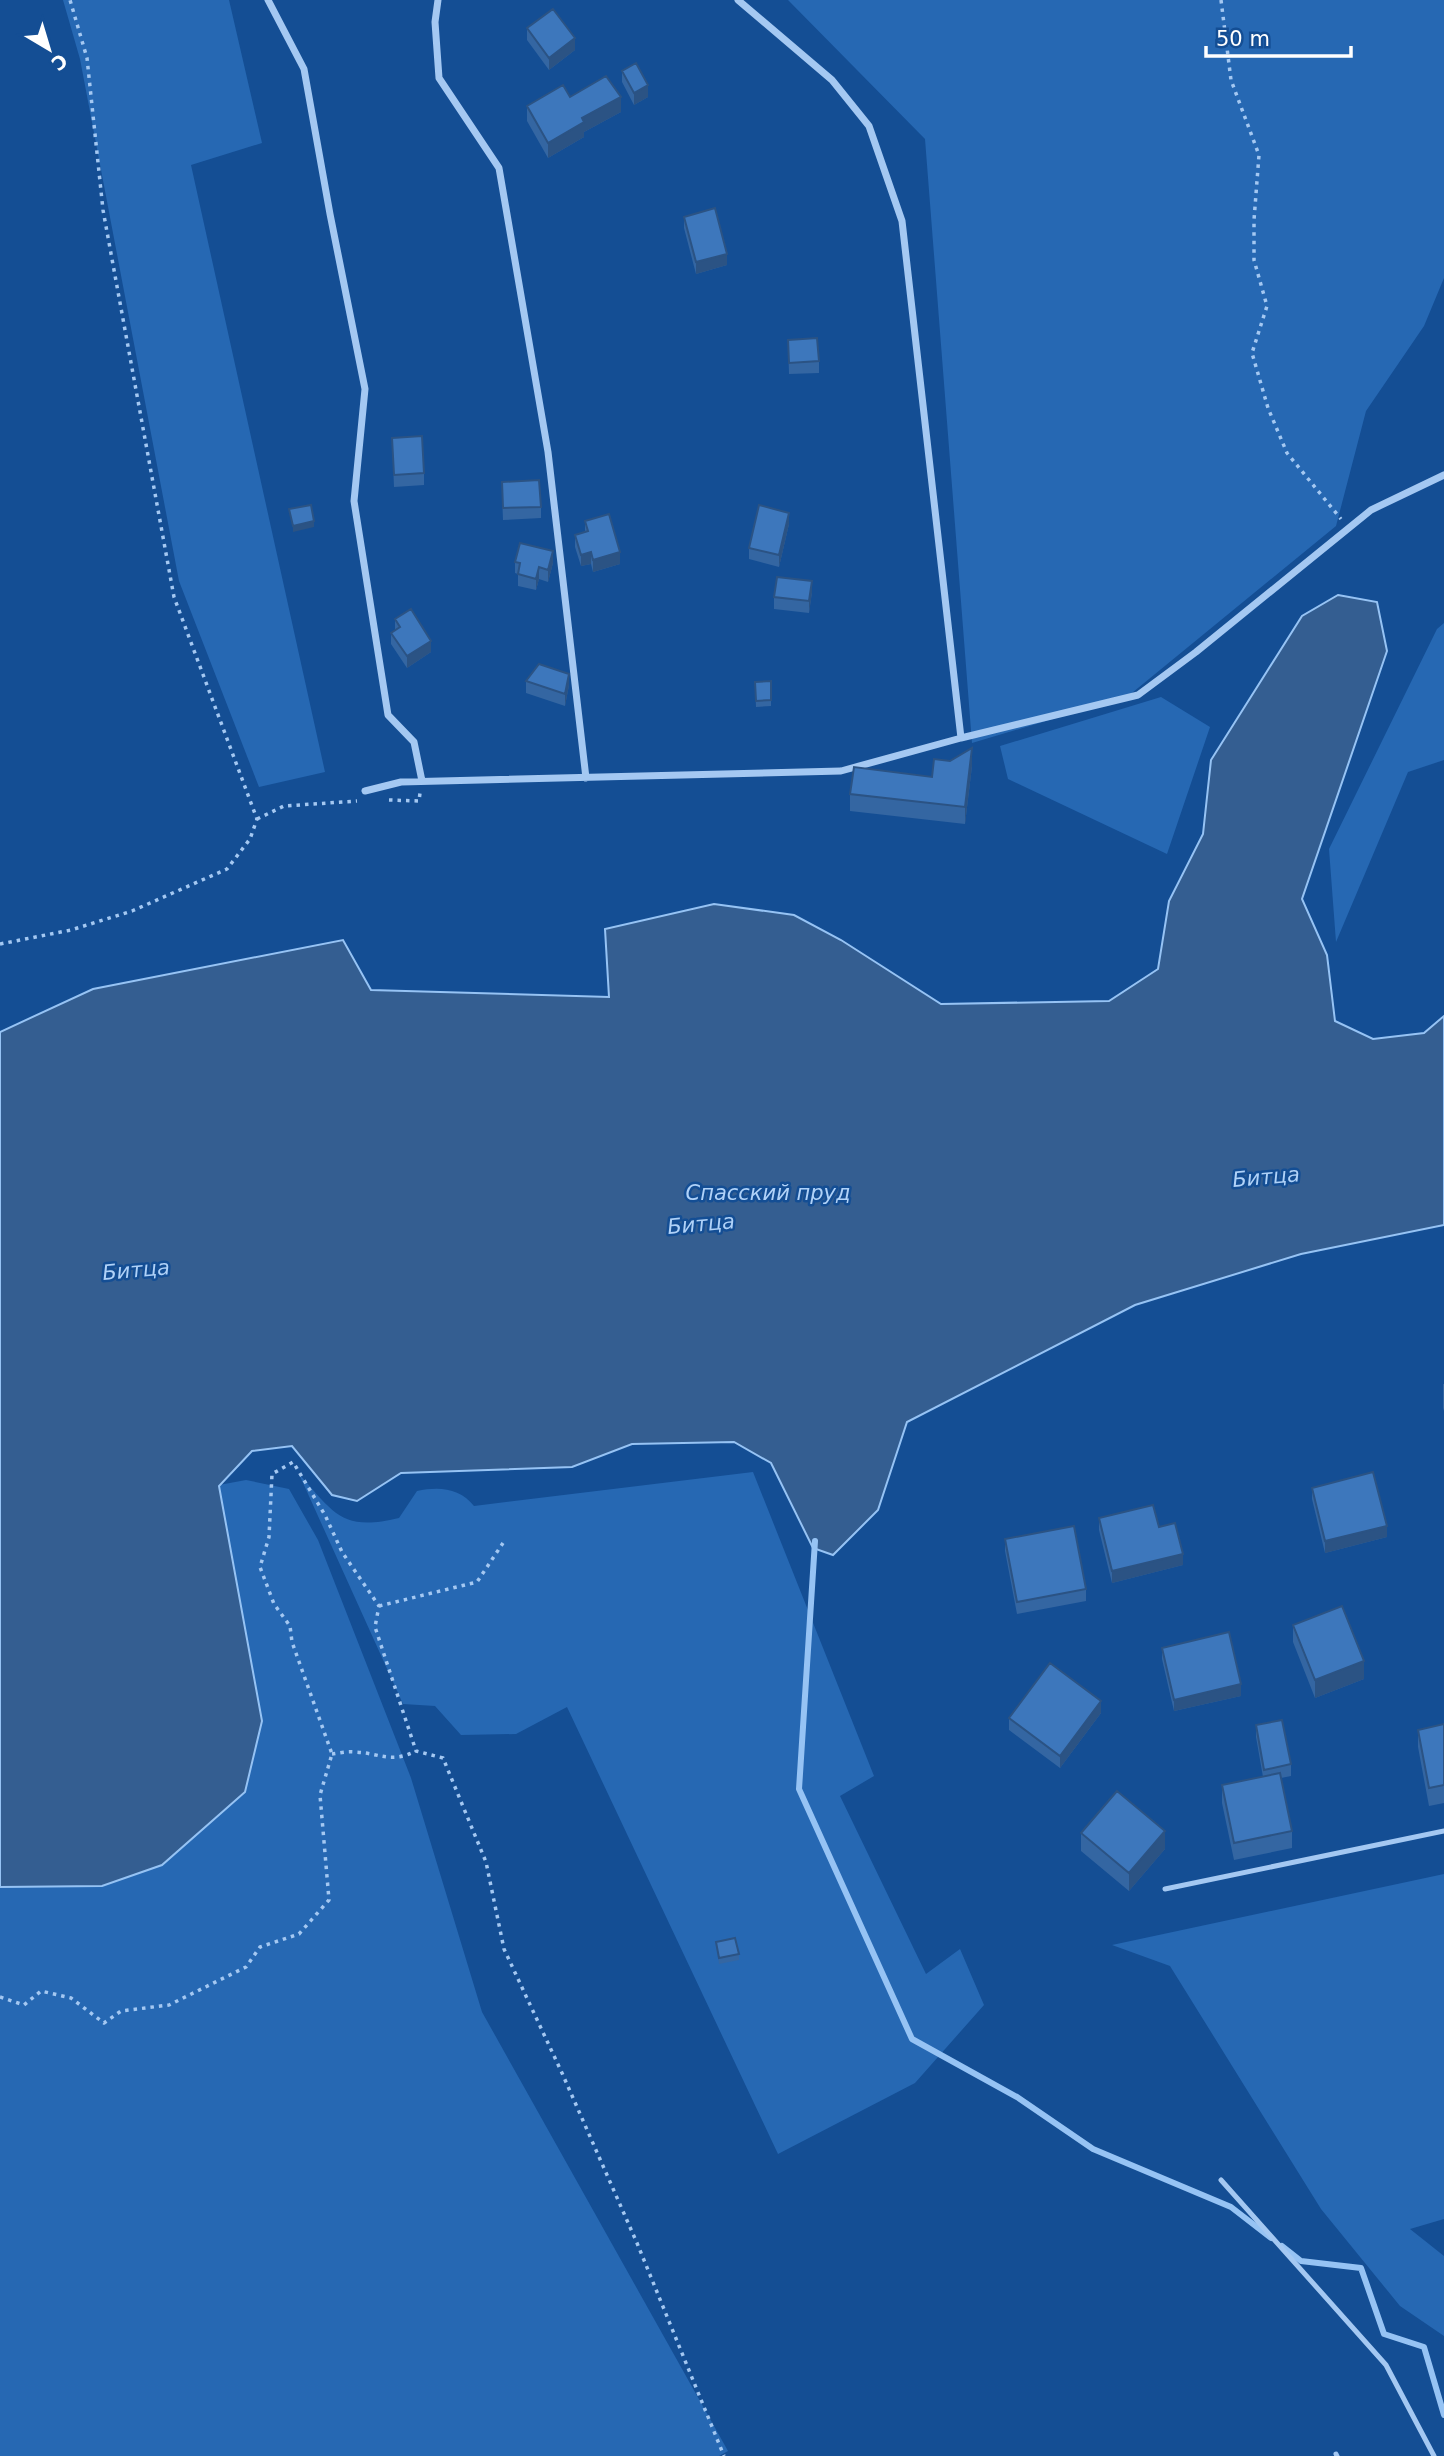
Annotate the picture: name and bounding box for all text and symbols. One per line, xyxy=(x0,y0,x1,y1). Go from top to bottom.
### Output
north arrow xyxy=(14,14,84,84)
scale bar xyxy=(1206,14,1351,58)
text: 50 m xyxy=(1216,27,1270,51)
text: С xyxy=(47,49,72,75)
water label: Битца xyxy=(1231,1162,1301,1192)
water label: Спасский пруд xyxy=(685,1181,851,1205)
water label: Битца xyxy=(666,1209,736,1239)
water label: Битца xyxy=(101,1255,171,1285)

